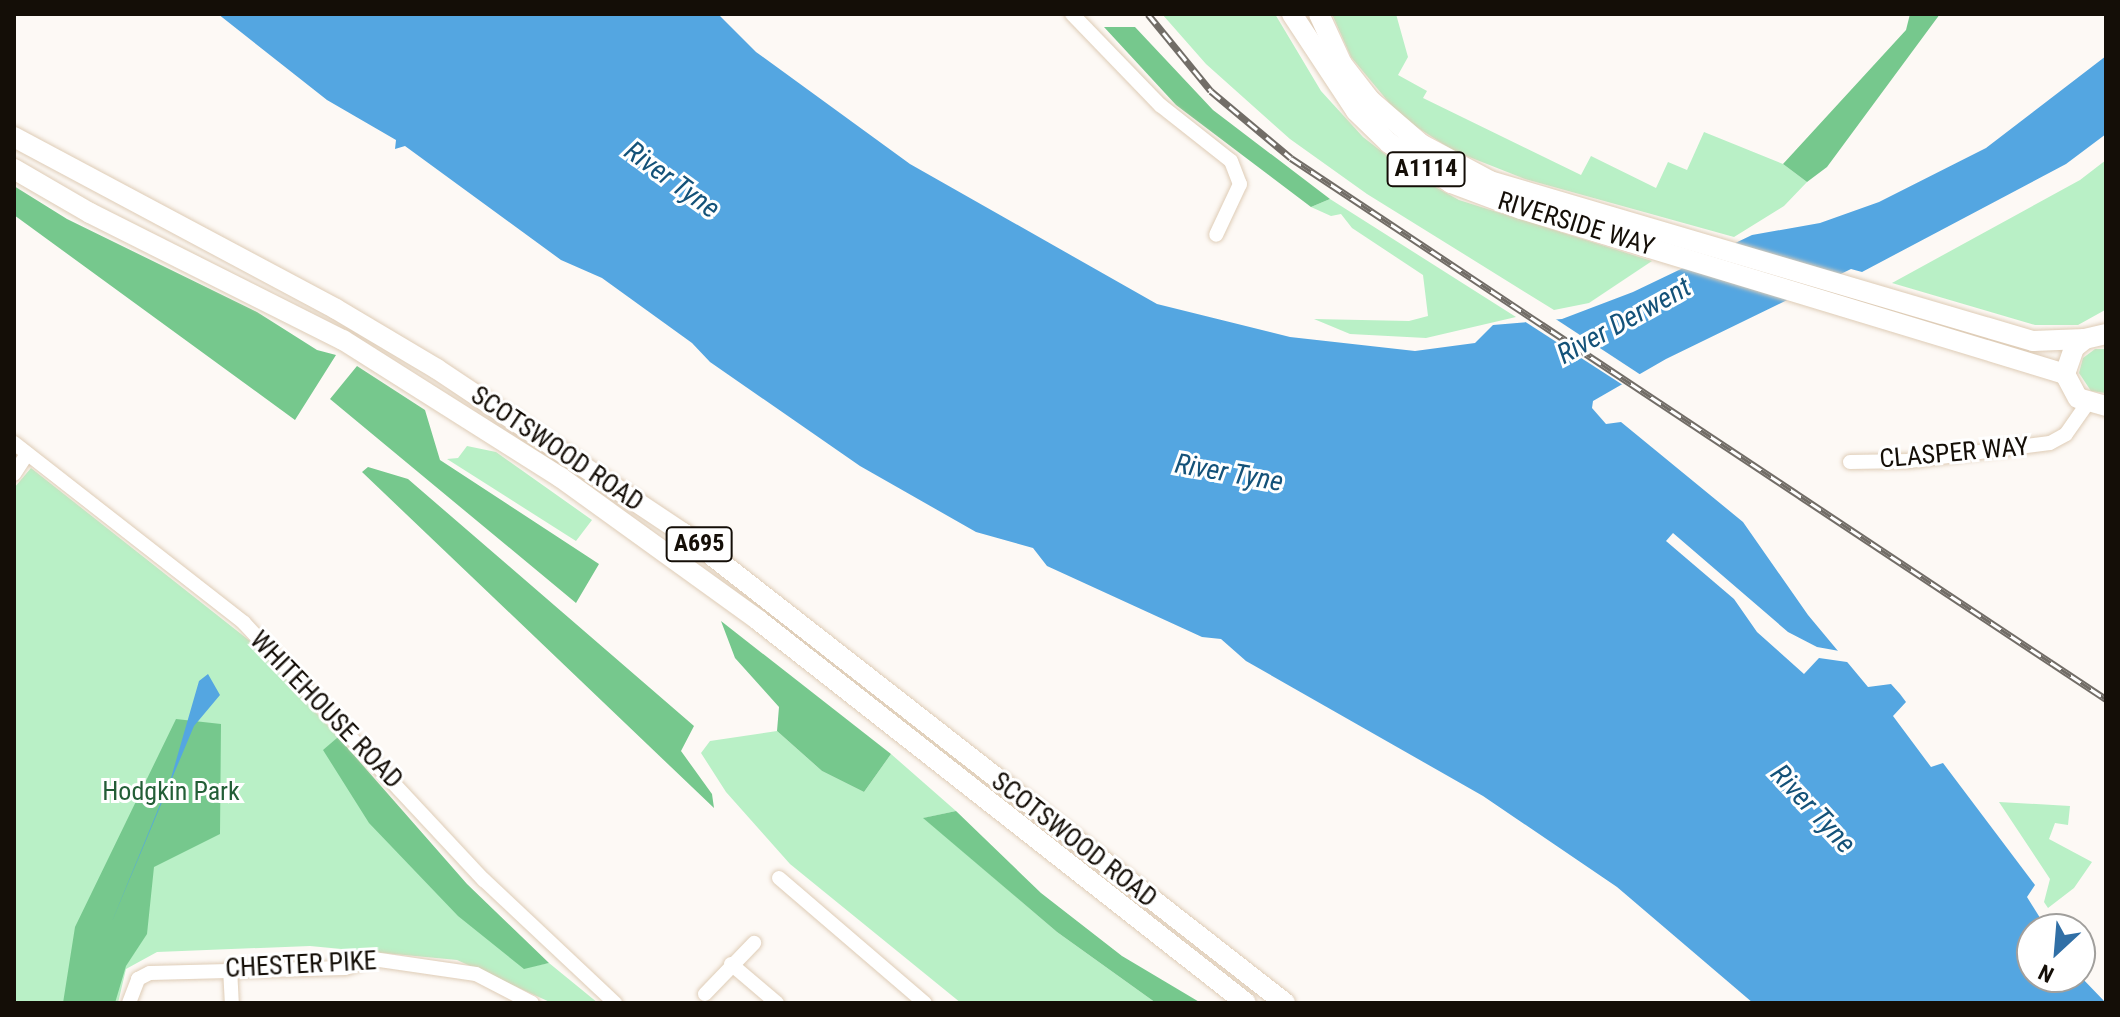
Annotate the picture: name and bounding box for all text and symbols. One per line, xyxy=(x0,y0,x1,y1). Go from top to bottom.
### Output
water label: River Tyne xyxy=(618,134,726,226)
road number: A1114 xyxy=(1386,149,1466,189)
street label: RIVERSIDE WAY xyxy=(1494,185,1658,263)
water label: River Derwent xyxy=(1551,270,1697,372)
street label: SCOTSWOOD ROAD xyxy=(465,380,649,518)
street label: CLASPER WAY xyxy=(1878,431,2030,475)
water label: River Tyne xyxy=(1172,447,1286,499)
road number: A695 xyxy=(665,524,733,564)
street label: WHITEHOUSE ROAD xyxy=(243,625,409,795)
water label: River Tyne xyxy=(1763,757,1863,861)
street label: SCOTSWOOD ROAD xyxy=(985,766,1163,914)
park label: Hodgkin Park xyxy=(102,776,240,808)
north arrow xyxy=(2016,913,2096,993)
street label: CHESTER PIKE xyxy=(225,945,377,985)
text: N xyxy=(2035,959,2058,987)

